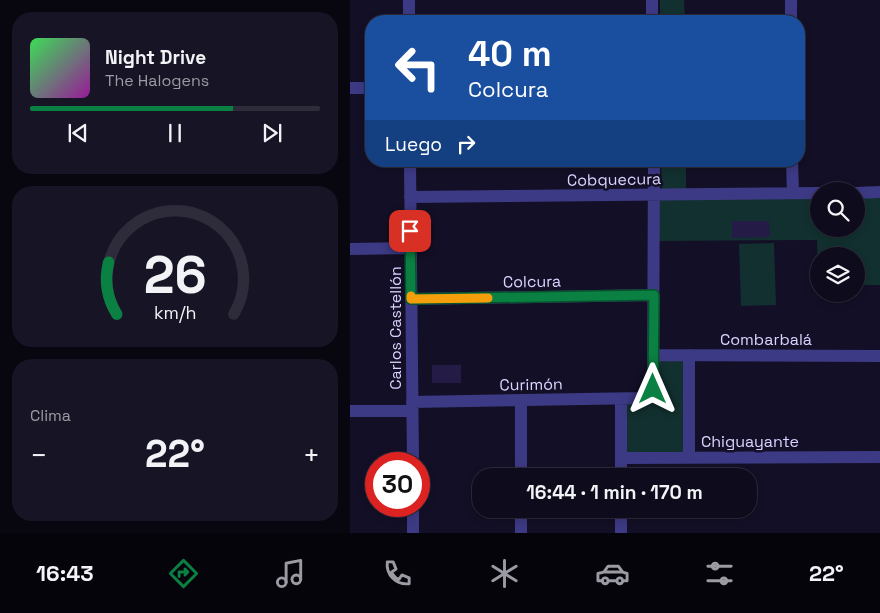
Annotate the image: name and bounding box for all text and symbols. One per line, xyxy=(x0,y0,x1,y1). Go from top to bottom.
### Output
text: 40 m xyxy=(468,32,552,76)
icon: left xyxy=(385,35,450,100)
text: Night Drive xyxy=(105,45,206,70)
text: The Halogens xyxy=(105,70,209,91)
text: Colcura xyxy=(468,75,548,103)
icon: previous xyxy=(64,119,92,147)
icon: pause xyxy=(161,119,189,147)
icon: next xyxy=(258,119,286,147)
icon: right xyxy=(452,130,480,158)
text: Luego xyxy=(385,132,442,157)
street label: Cobquecura xyxy=(567,168,661,191)
map controls xyxy=(810,182,865,302)
button: search xyxy=(810,182,865,237)
pin xyxy=(389,210,431,252)
icon: arrive xyxy=(396,217,424,245)
text: 26 xyxy=(143,242,207,308)
button: layers xyxy=(810,247,865,302)
street label: Carlos Castellón xyxy=(385,266,406,390)
street label: Colcura xyxy=(503,270,561,293)
text: km/h xyxy=(154,301,196,324)
street label: Combarbalá xyxy=(720,329,812,350)
position arrow xyxy=(626,362,678,414)
street label: Curimón xyxy=(499,373,563,396)
text: Clima xyxy=(30,405,71,426)
text: 22° xyxy=(145,430,205,478)
street label: Chiguayante xyxy=(701,431,799,452)
text: − xyxy=(30,437,47,473)
text: + xyxy=(303,437,320,473)
speed limit sign: 30 xyxy=(365,452,430,517)
text: 16:44 · 1 min · 170 m xyxy=(526,480,703,505)
icon: directions xyxy=(166,556,201,591)
icon: music xyxy=(273,556,308,591)
icon: phone xyxy=(380,556,415,591)
icon: climate xyxy=(487,556,522,591)
icon: car xyxy=(595,556,630,591)
icon: filters xyxy=(702,556,737,591)
text: 16:43 xyxy=(36,559,94,587)
text: 22° xyxy=(809,559,844,587)

